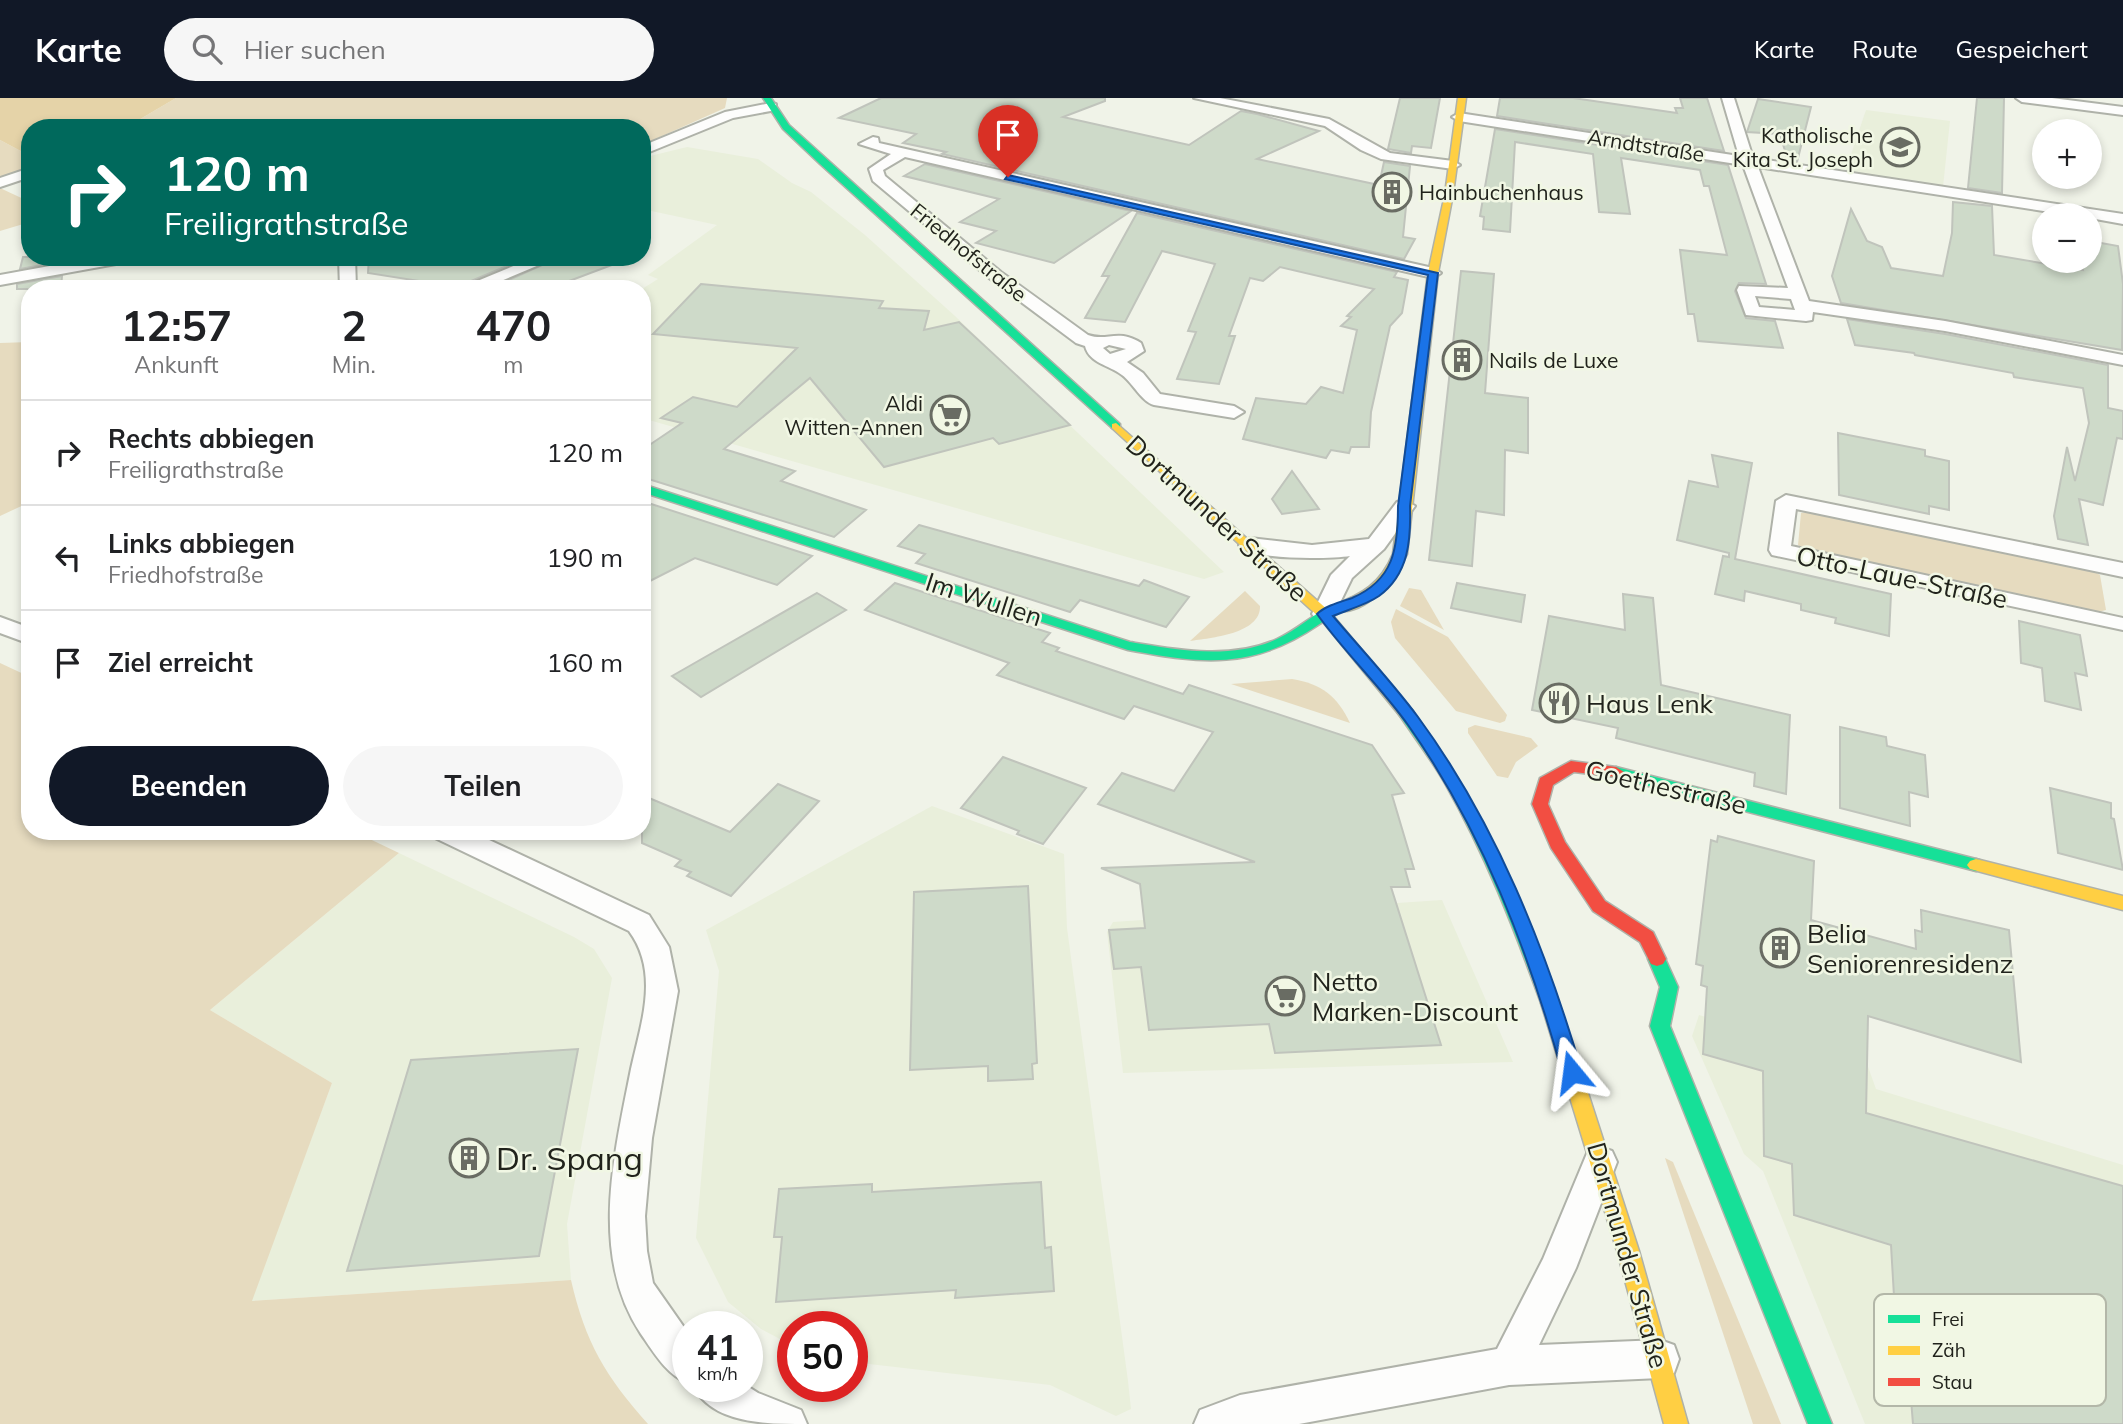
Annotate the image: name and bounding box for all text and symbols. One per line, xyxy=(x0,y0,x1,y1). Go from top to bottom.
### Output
search box xyxy=(164,18,654,81)
text: Karte xyxy=(35,29,122,70)
icon: search xyxy=(188,30,226,68)
text: Hier suchen xyxy=(244,33,386,66)
text: Karte xyxy=(1754,34,1814,64)
text: Route xyxy=(1852,34,1918,64)
text: Gespeichert xyxy=(1956,34,2088,64)
pin xyxy=(978,105,1038,177)
icon: arrive xyxy=(989,116,1027,154)
map controls xyxy=(2032,119,2102,273)
button: + xyxy=(2032,119,2102,189)
place label: Katholische Kita St. Joseph xyxy=(1733,122,1873,172)
street label: Arndtstraße xyxy=(1586,123,1706,167)
school or university icon: Katholische Kita St. Joseph xyxy=(1879,126,1921,168)
text: 120 m xyxy=(164,142,310,203)
icon: right xyxy=(49,147,140,238)
building icon: Hainbuchenhaus xyxy=(1371,171,1413,213)
place label: Hainbuchenhaus xyxy=(1419,179,1584,205)
street label: Friedhofstraße xyxy=(906,197,1032,307)
text: Freiligrathstraße xyxy=(164,203,409,243)
button: − xyxy=(2032,203,2102,273)
text: 12:57 xyxy=(121,299,232,352)
text: 2 xyxy=(341,299,366,352)
text: 470 xyxy=(476,299,551,352)
building icon: Nails de Luxe xyxy=(1441,339,1483,381)
place label: Nails de Luxe xyxy=(1489,347,1618,373)
text: Ankunft xyxy=(134,350,219,379)
text: Min. xyxy=(332,350,376,379)
text: m xyxy=(503,350,523,379)
place label: Aldi Witten-Annen xyxy=(784,390,923,440)
supermarket icon: Aldi Witten-Annen xyxy=(929,394,971,436)
text: Rechts abbiegen xyxy=(108,422,314,455)
street label: Dortmunder Straße xyxy=(1119,428,1315,608)
icon: right xyxy=(49,434,87,472)
text: 120 m xyxy=(547,436,623,469)
text: Freiligrathstraße xyxy=(108,455,284,484)
text: Links abbiegen xyxy=(108,527,295,560)
icon: left xyxy=(49,539,87,577)
street label: Otto-Laue-Straße xyxy=(1794,539,2010,615)
text: 190 m xyxy=(547,541,623,574)
text: Friedhofstraße xyxy=(108,560,263,589)
street label: Im Wullen xyxy=(921,565,1047,633)
icon: arrive xyxy=(49,644,87,682)
text: Ziel erreicht xyxy=(108,646,253,679)
text: 160 m xyxy=(547,646,623,679)
restaurant icon: Haus Lenk xyxy=(1538,682,1580,724)
place label: Haus Lenk xyxy=(1586,687,1714,720)
button: Beenden xyxy=(49,746,329,826)
button: Teilen xyxy=(343,746,623,826)
street label: Goethestraße xyxy=(1582,752,1750,822)
place label: Belia Seniorenresidenz xyxy=(1807,917,2013,980)
building icon: Belia Seniorenresidenz xyxy=(1759,927,1801,969)
place label: Netto Marken-Discount xyxy=(1312,965,1518,1028)
supermarket icon: Netto Marken-Discount xyxy=(1264,975,1306,1017)
position arrow xyxy=(1535,1035,1609,1109)
building icon: Dr. Spang xyxy=(448,1137,490,1179)
place label: Dr. Spang xyxy=(496,1138,643,1178)
street label: Dortmunder Straße xyxy=(1580,1138,1676,1372)
legend xyxy=(1874,1294,2106,1406)
text: Frei xyxy=(1932,1307,1964,1331)
speed limit sign: 50 xyxy=(777,1311,868,1402)
text: 41 xyxy=(696,1325,739,1369)
text: Zäh xyxy=(1932,1338,1966,1362)
text: km/h xyxy=(697,1362,738,1385)
text: Stau xyxy=(1932,1370,1973,1394)

